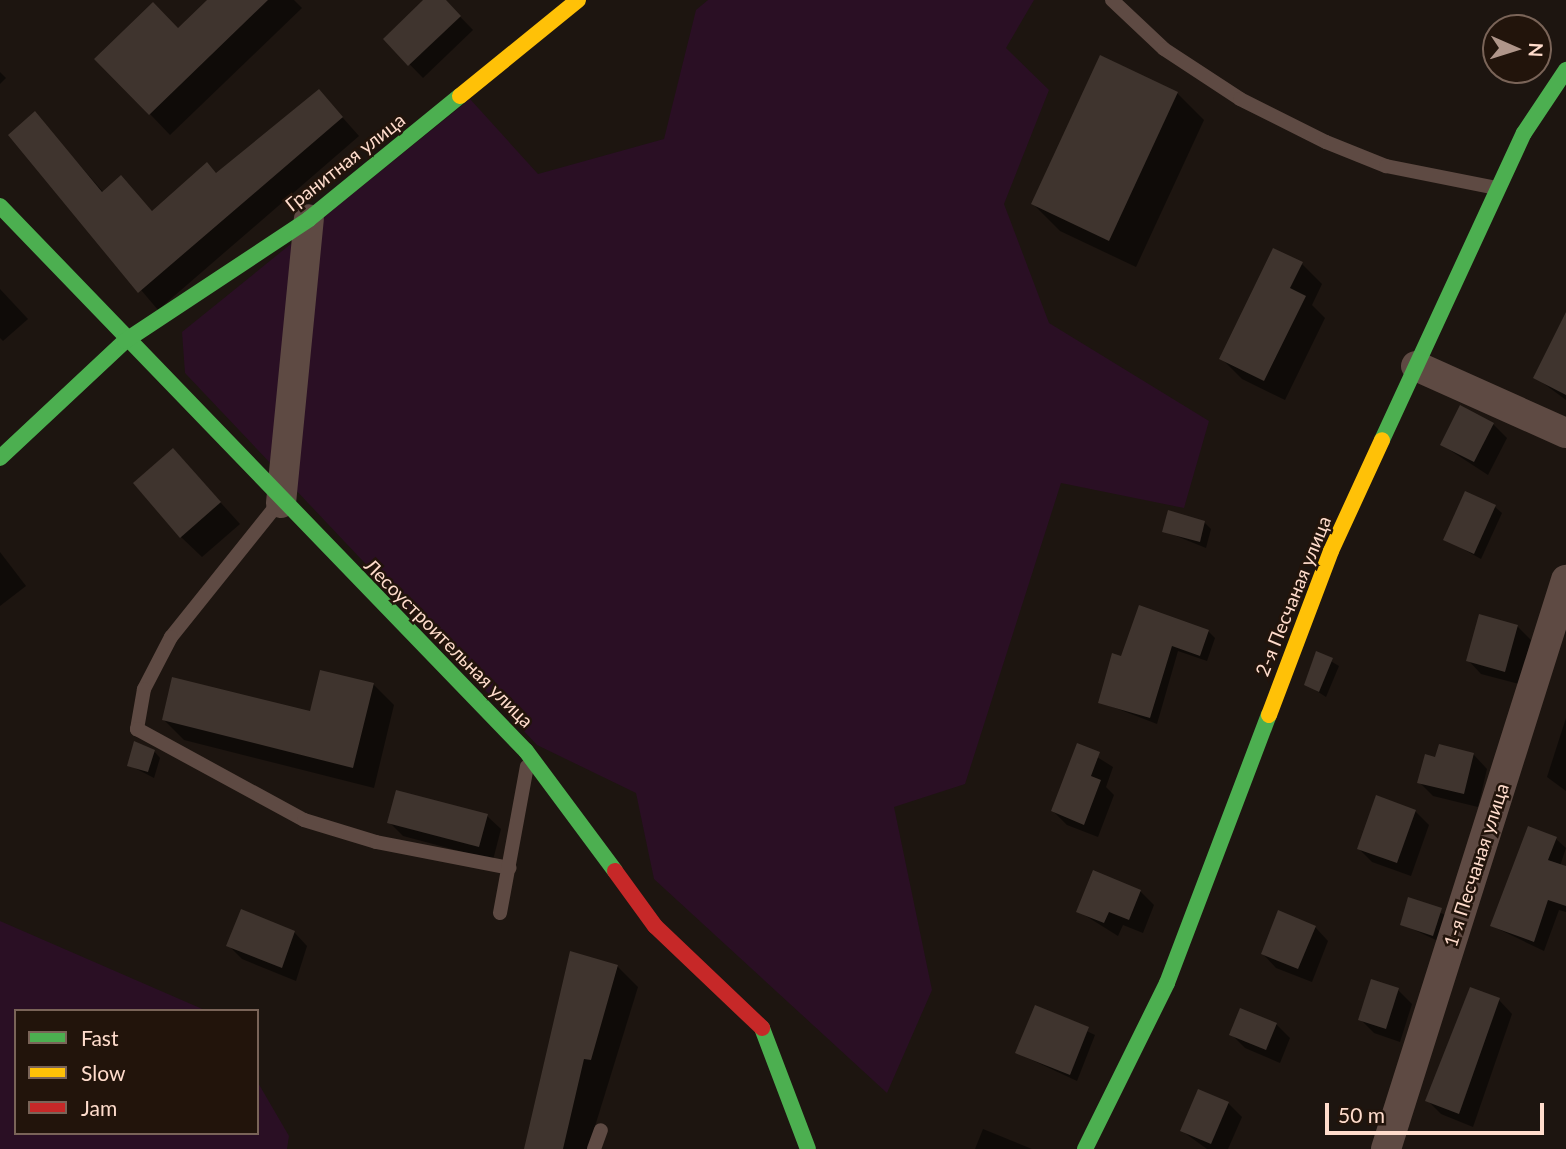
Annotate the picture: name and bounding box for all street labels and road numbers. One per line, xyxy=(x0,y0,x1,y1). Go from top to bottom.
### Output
street label: Гранитная улица xyxy=(281,108,409,216)
street label: 2-я Песчаная улица xyxy=(1250,513,1336,679)
street label: Лесоустроительная улица xyxy=(360,554,538,732)
street label: 1-я Песчаная улица xyxy=(1439,780,1513,950)

